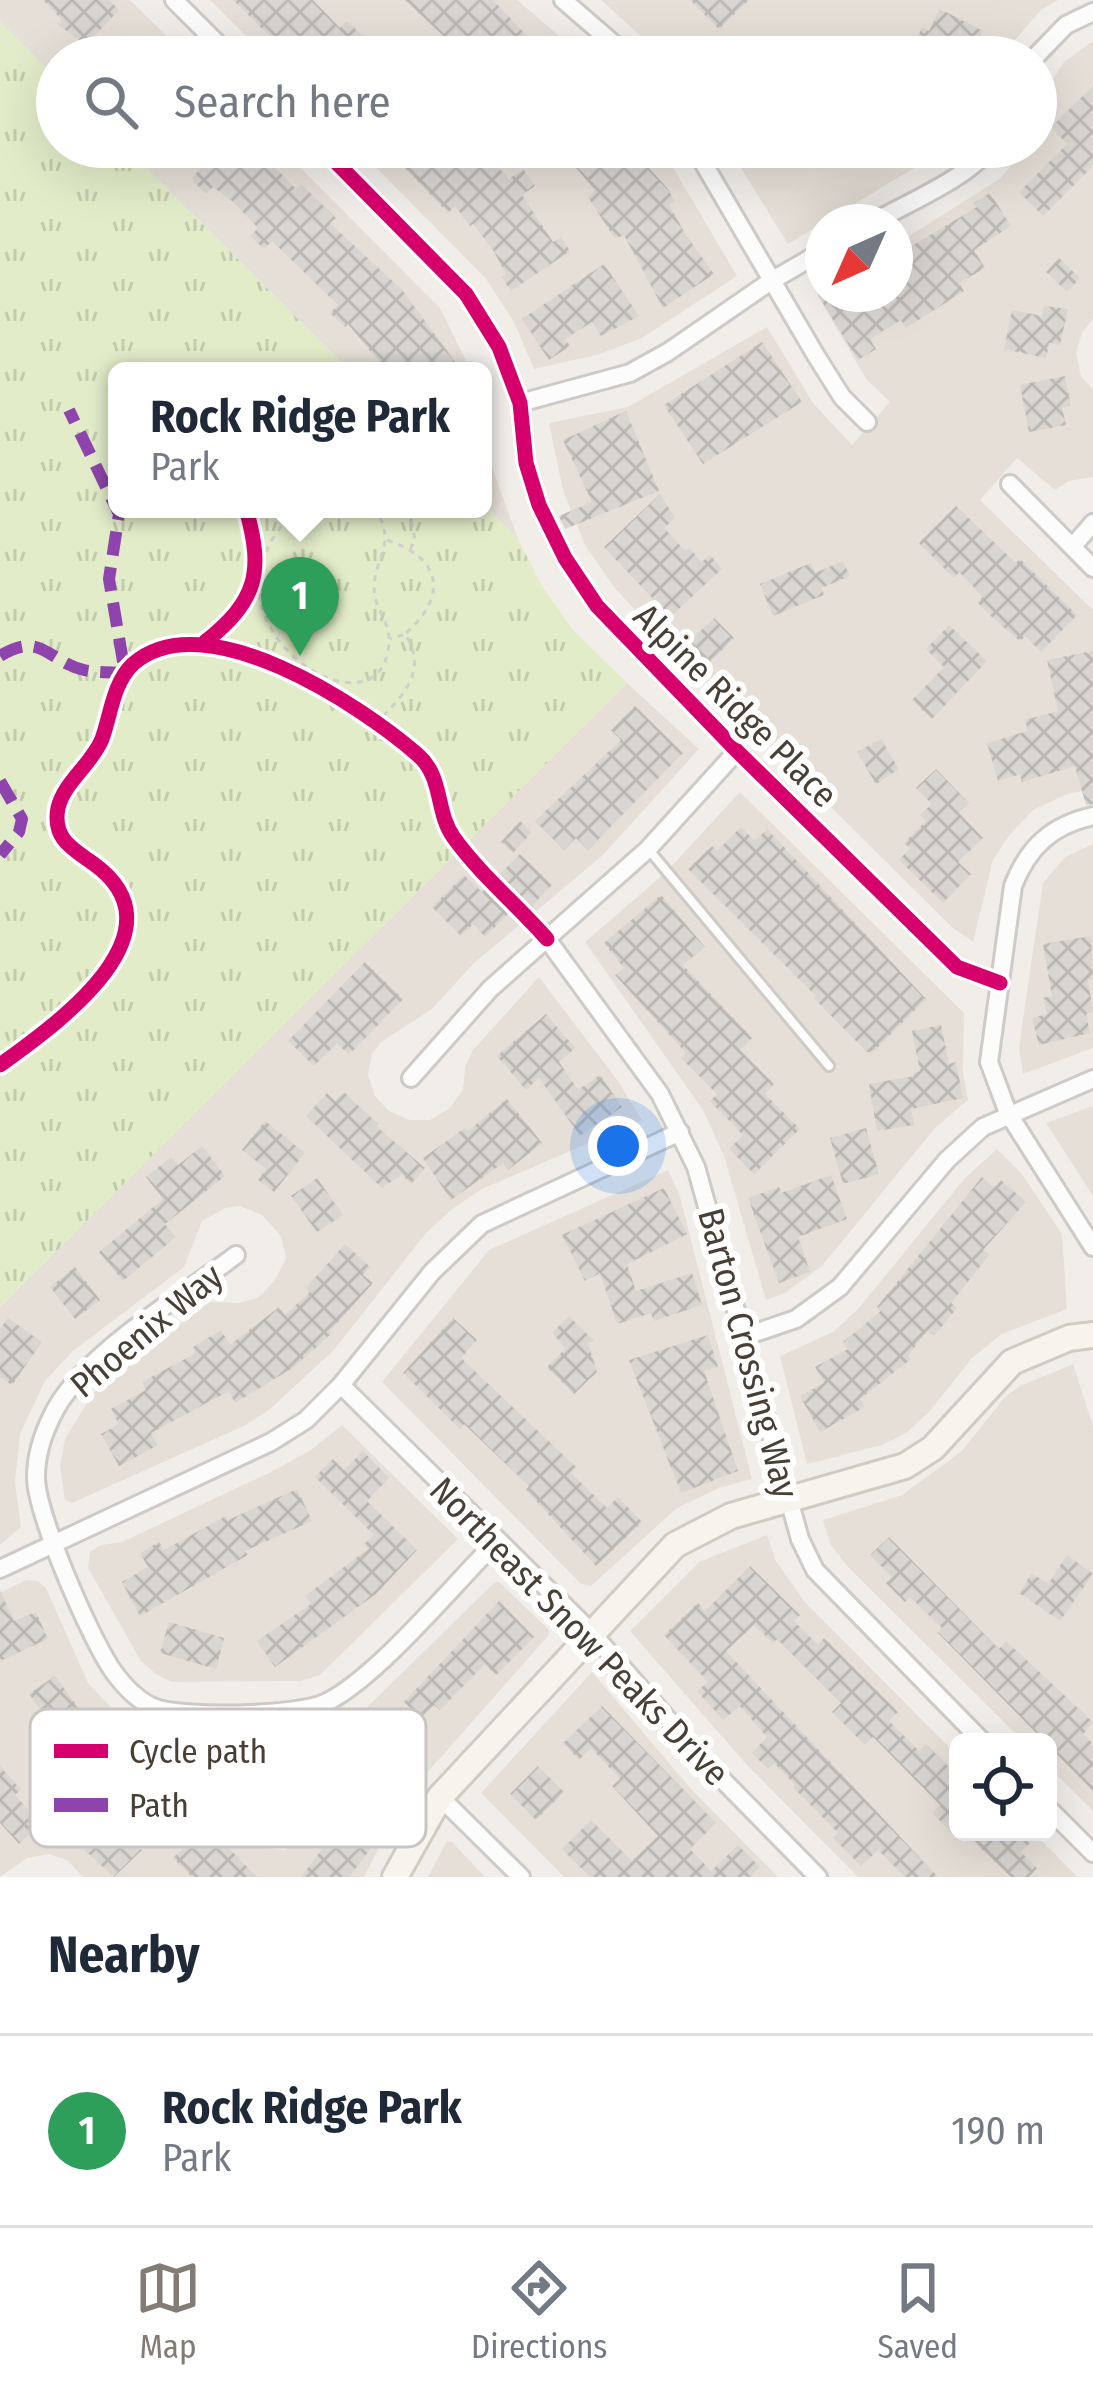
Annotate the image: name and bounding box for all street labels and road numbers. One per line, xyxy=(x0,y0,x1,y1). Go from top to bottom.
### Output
street label: Alpine Ridge Place xyxy=(624,595,846,817)
street label: Barton Crossing Way xyxy=(688,1203,808,1503)
street label: Phoenix Way xyxy=(62,1254,232,1407)
street label: Northeast Snow Peaks Drive xyxy=(420,1468,738,1795)

